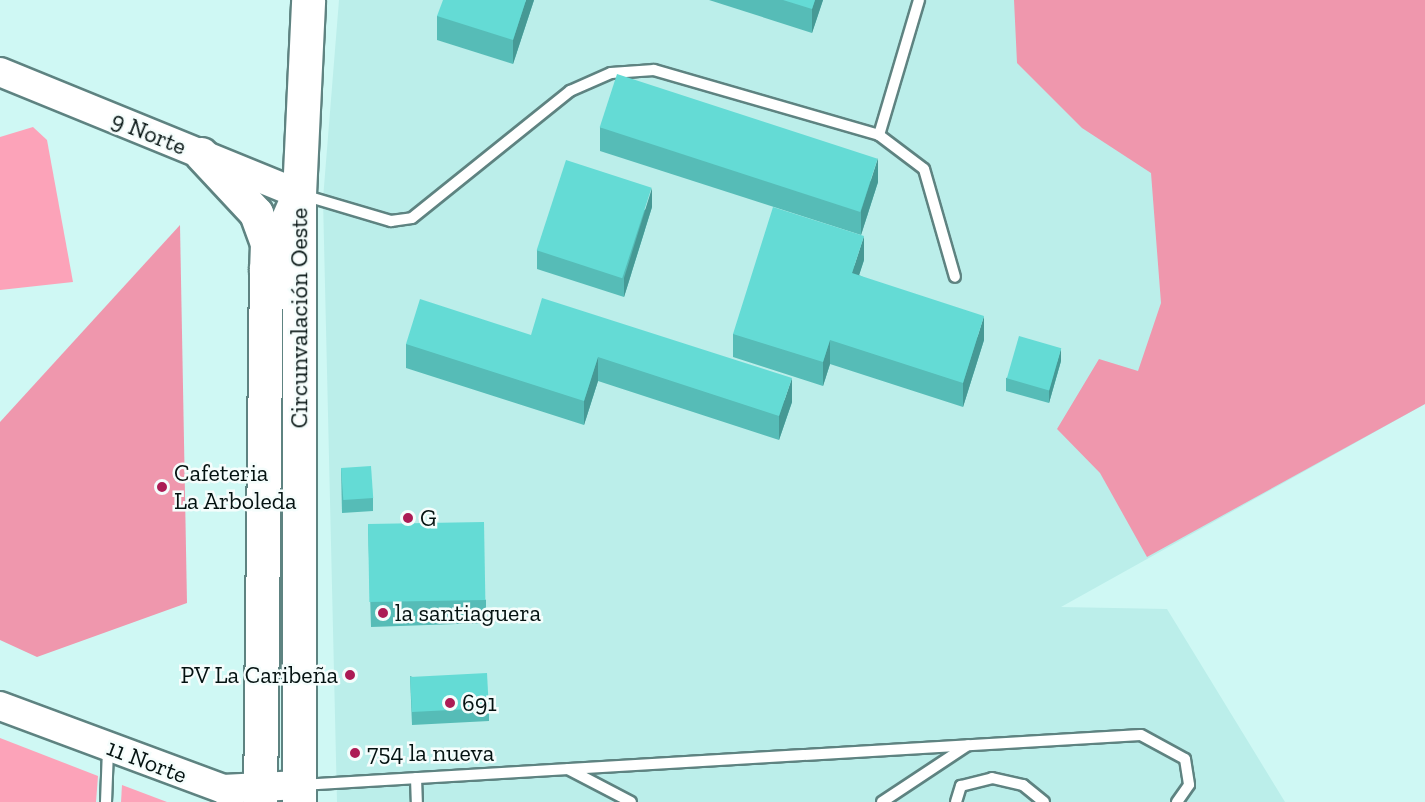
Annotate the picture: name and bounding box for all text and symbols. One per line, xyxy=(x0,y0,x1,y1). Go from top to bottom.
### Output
street label: 9 Norte xyxy=(107,105,191,161)
street label: Circunvalación Oeste xyxy=(285,208,313,428)
place label: Cafeteria La Arboleda xyxy=(174,459,297,515)
marker: Cafeteria La Arboleda xyxy=(155,480,169,494)
place label: G xyxy=(420,504,437,532)
marker: G xyxy=(401,511,415,525)
place label: la santiaguera xyxy=(395,599,541,627)
marker: la santiaguera xyxy=(376,606,390,620)
place label: PV La Caribeña xyxy=(180,661,338,689)
marker: PV La Caribeña xyxy=(343,668,357,682)
place label: 691 xyxy=(462,689,497,717)
marker: 691 xyxy=(443,696,457,710)
street label: 11 Norte xyxy=(103,733,191,789)
place label: 754 la nueva xyxy=(367,739,494,767)
marker: 754 la nueva xyxy=(348,746,362,760)

